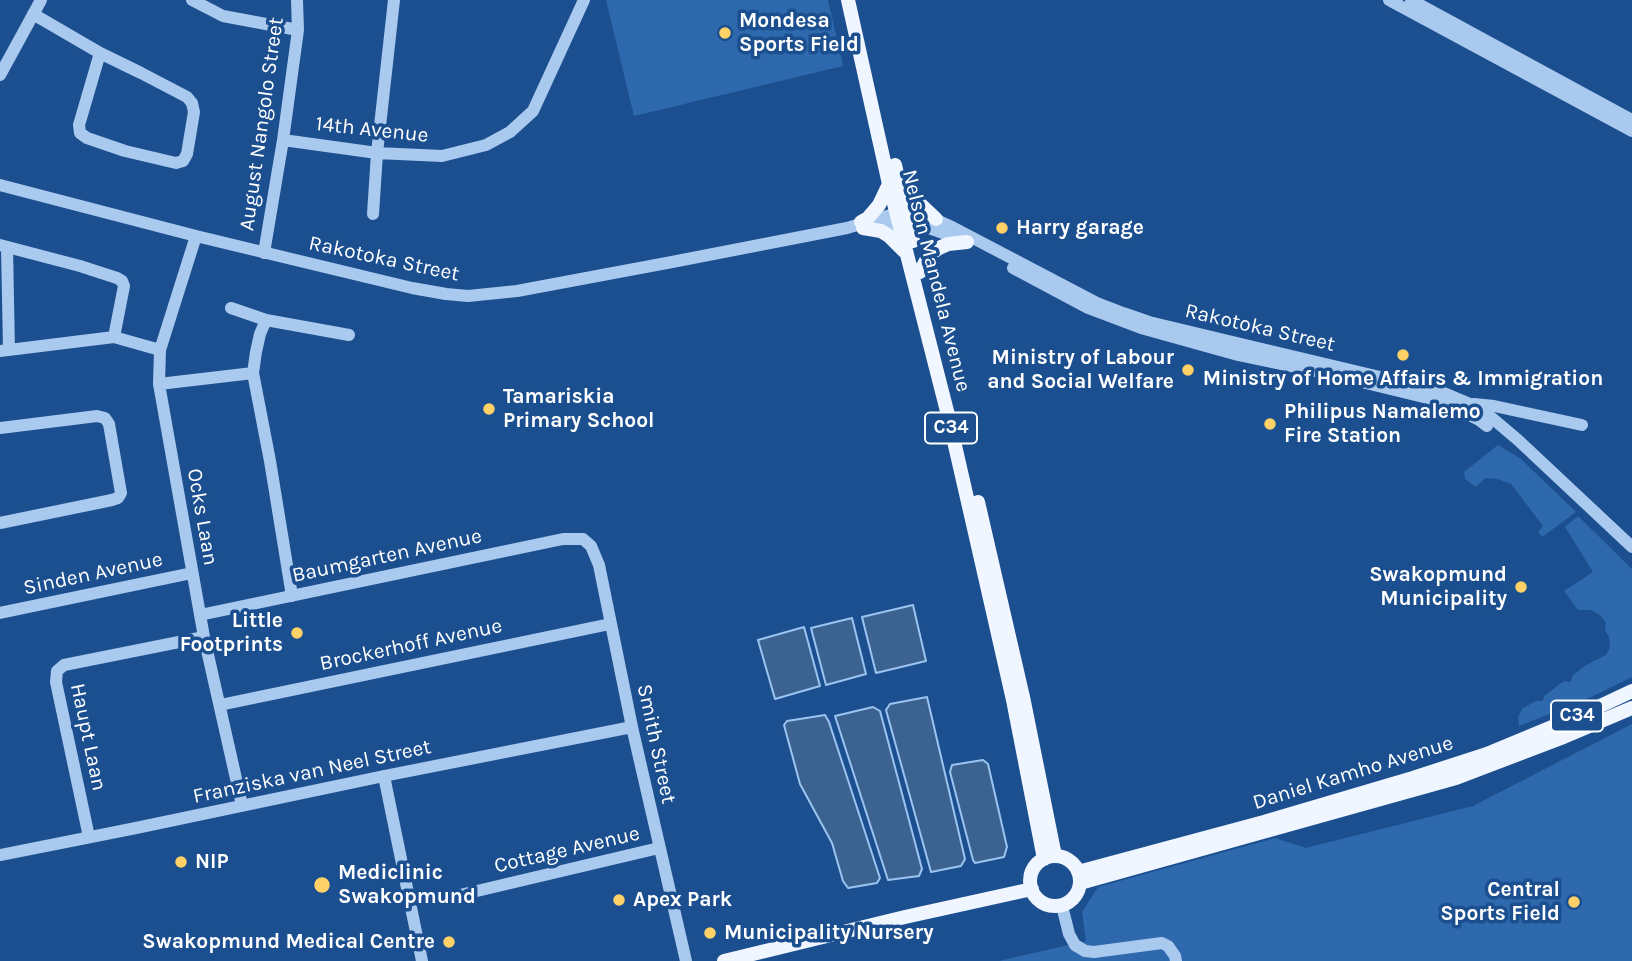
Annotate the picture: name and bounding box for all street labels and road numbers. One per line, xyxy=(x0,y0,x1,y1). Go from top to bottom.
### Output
street label: August Nangolo Street xyxy=(235,16,289,232)
street label: 14th Avenue xyxy=(314,112,430,148)
street label: Nelson Mandela Avenue xyxy=(896,167,976,395)
street label: Rakotoka Street xyxy=(306,231,462,287)
street label: Rakotoka Street xyxy=(1183,298,1337,358)
road number: C34 xyxy=(925,412,977,444)
street label: Ocks Laan xyxy=(181,467,223,567)
street label: Baumgarten Avenue xyxy=(290,524,484,588)
street label: Sinden Avenue xyxy=(21,547,165,601)
street label: Brockerhoff Avenue xyxy=(318,613,504,677)
street label: Haupt Laan xyxy=(64,681,112,793)
street label: Smith Street xyxy=(631,682,681,806)
road number: C34 xyxy=(1551,701,1603,732)
street label: Daniel Kamho Avenue xyxy=(1250,731,1456,815)
street label: Franziska van Neel Street xyxy=(191,734,433,810)
street label: Cottage Avenue xyxy=(492,821,642,879)

